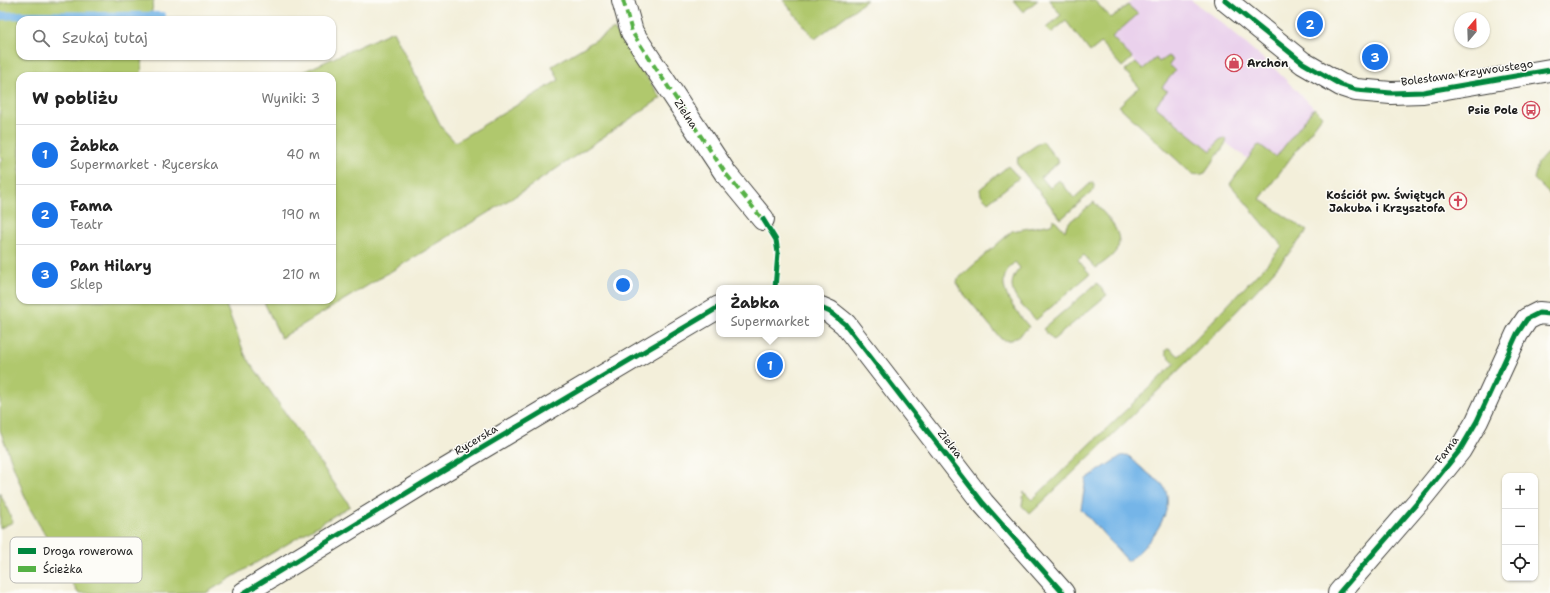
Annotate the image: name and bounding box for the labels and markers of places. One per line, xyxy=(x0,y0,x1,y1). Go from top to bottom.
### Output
pin: 2 xyxy=(1297,9,1323,39)
pin: 3 xyxy=(1362,42,1388,72)
shop icon: Archon xyxy=(1224,53,1244,73)
place label: Archon xyxy=(1247,56,1289,71)
bus stop icon: Psie Pole xyxy=(1521,100,1541,120)
place label: Psie Pole xyxy=(1468,103,1518,118)
place label: Kościół pw. Świętych Jakuba i Krzysztofa xyxy=(1326,187,1446,216)
church icon: Kościół pw. Świętych Jakuba i Krzysztofa xyxy=(1448,191,1468,211)
pin: 1 xyxy=(757,350,783,380)

